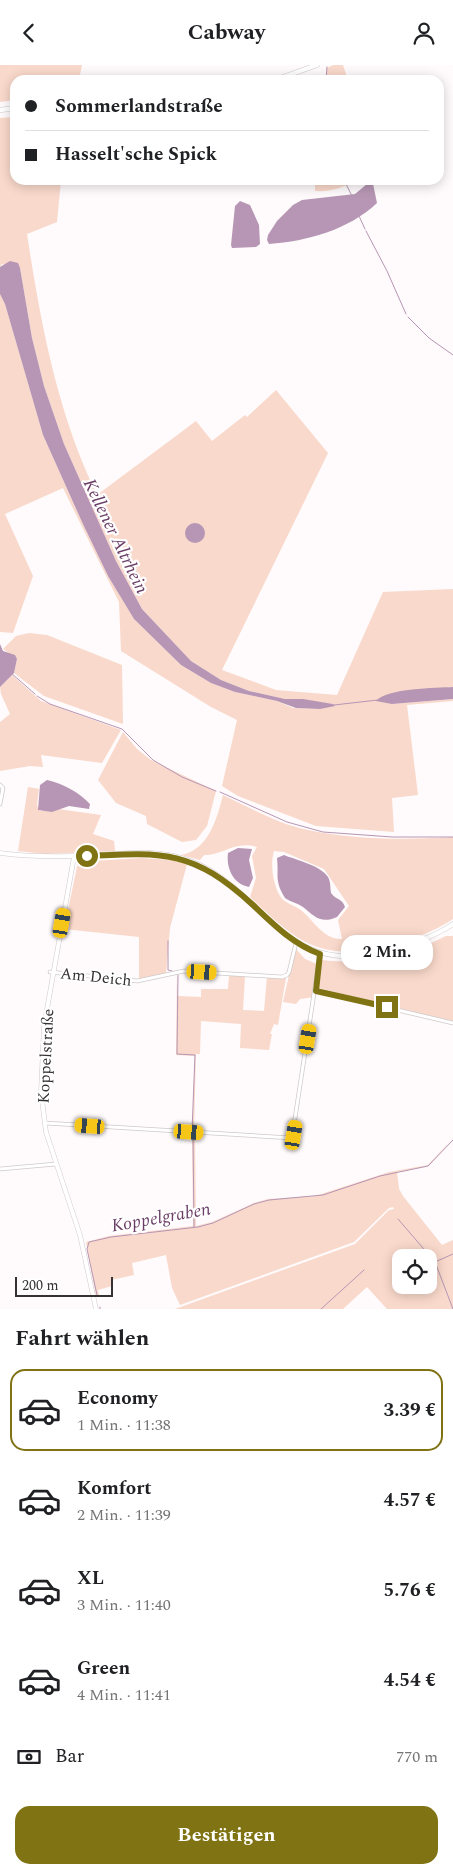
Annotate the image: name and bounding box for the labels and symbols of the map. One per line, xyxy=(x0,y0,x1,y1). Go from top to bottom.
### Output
water label: Kellener Altrhein xyxy=(76,474,155,599)
route start xyxy=(76,845,98,867)
car xyxy=(52,907,71,939)
callout: 2 Min. xyxy=(341,935,433,969)
street label: Am Deich xyxy=(59,961,133,993)
car xyxy=(186,964,217,980)
route end xyxy=(376,996,398,1018)
street label: Koppelstraße xyxy=(32,1008,60,1104)
car xyxy=(298,1023,317,1055)
car xyxy=(74,1117,105,1135)
car xyxy=(284,1119,303,1151)
car xyxy=(173,1123,204,1141)
water label: Koppelgraben xyxy=(109,1195,213,1240)
scale bar xyxy=(15,1274,112,1297)

